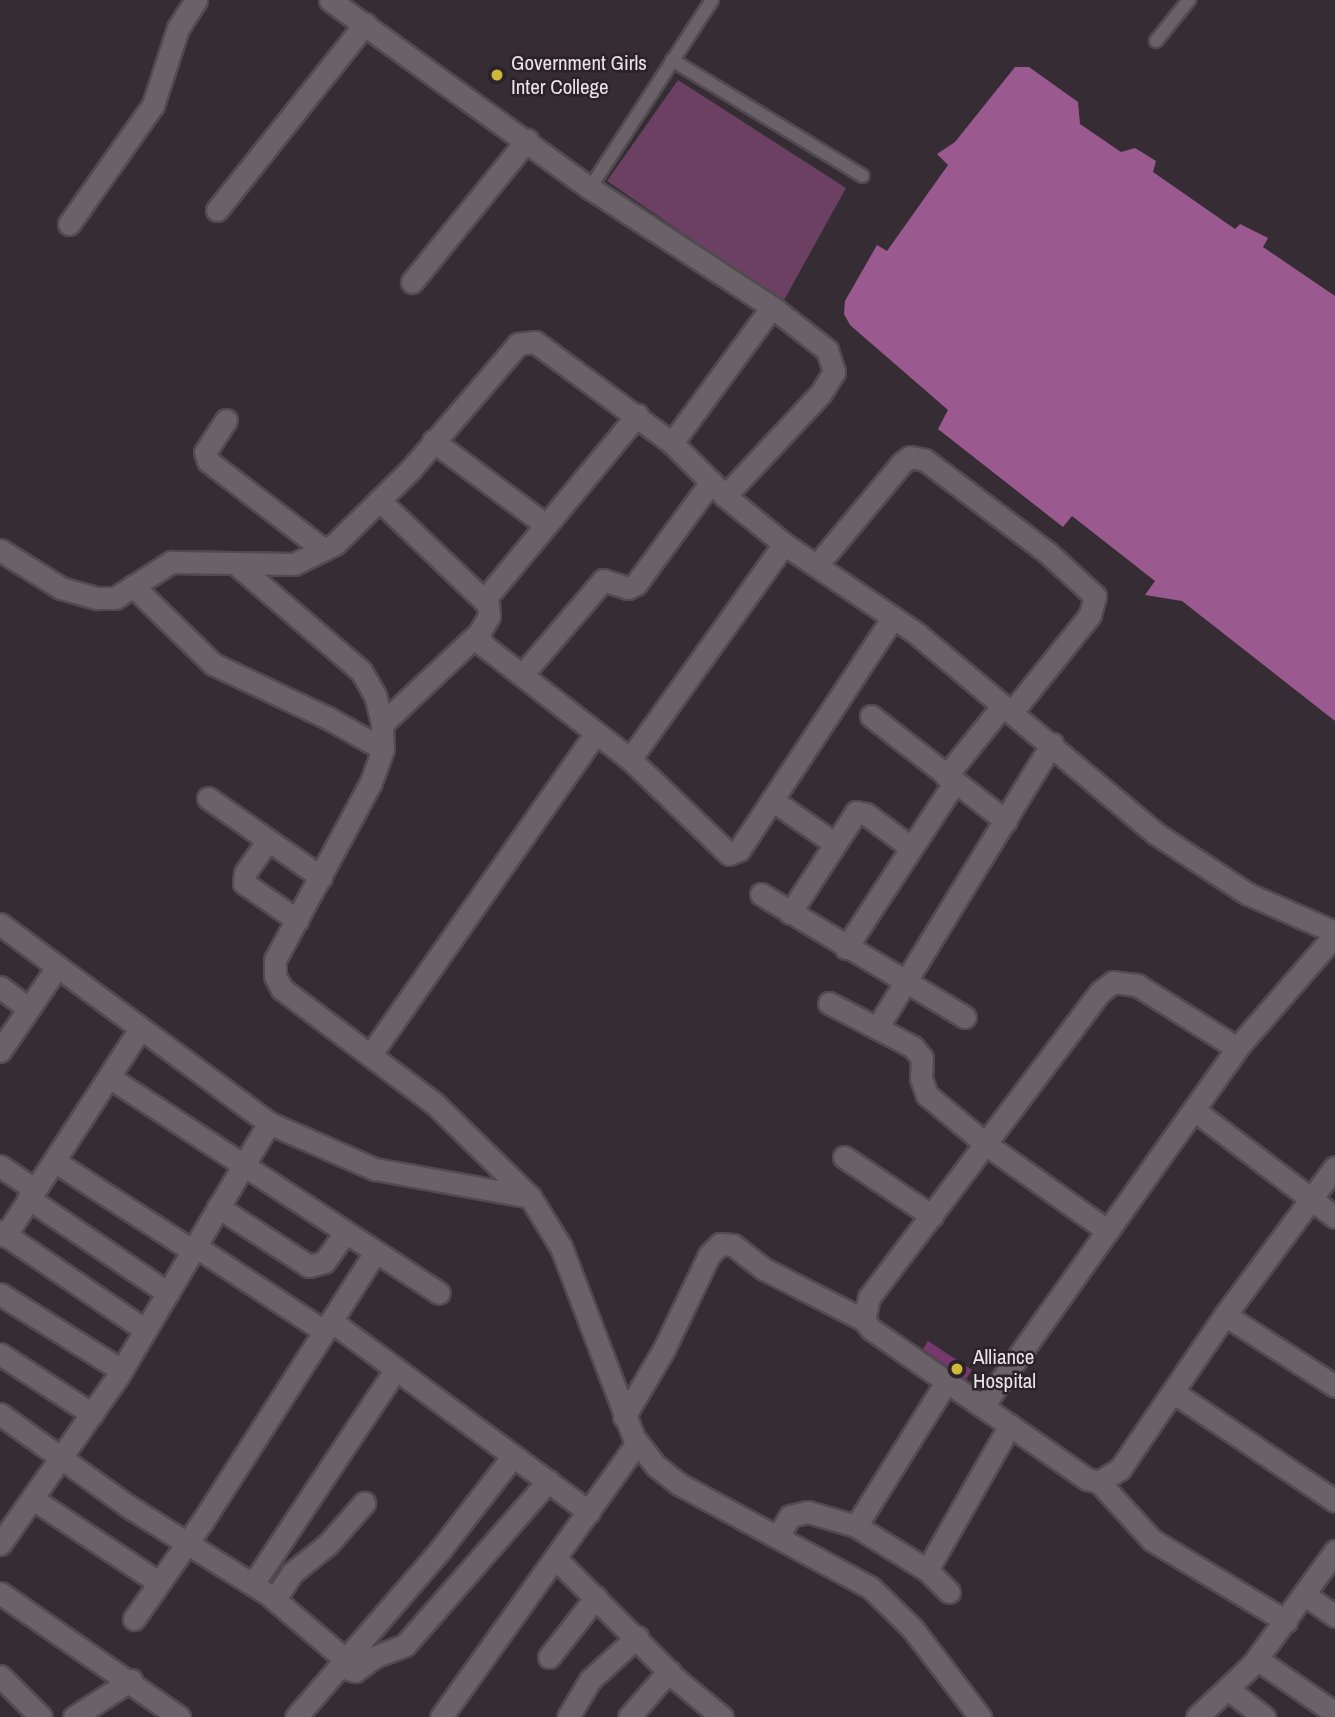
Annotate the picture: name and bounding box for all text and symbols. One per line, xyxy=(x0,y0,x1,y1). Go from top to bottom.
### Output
place label: Government Girls Inter College xyxy=(511,50,647,100)
marker: Government Girls Inter College xyxy=(489,67,505,83)
place label: Alliance Hospital xyxy=(973,1344,1036,1394)
marker: Alliance Hospital xyxy=(947,1359,967,1379)

